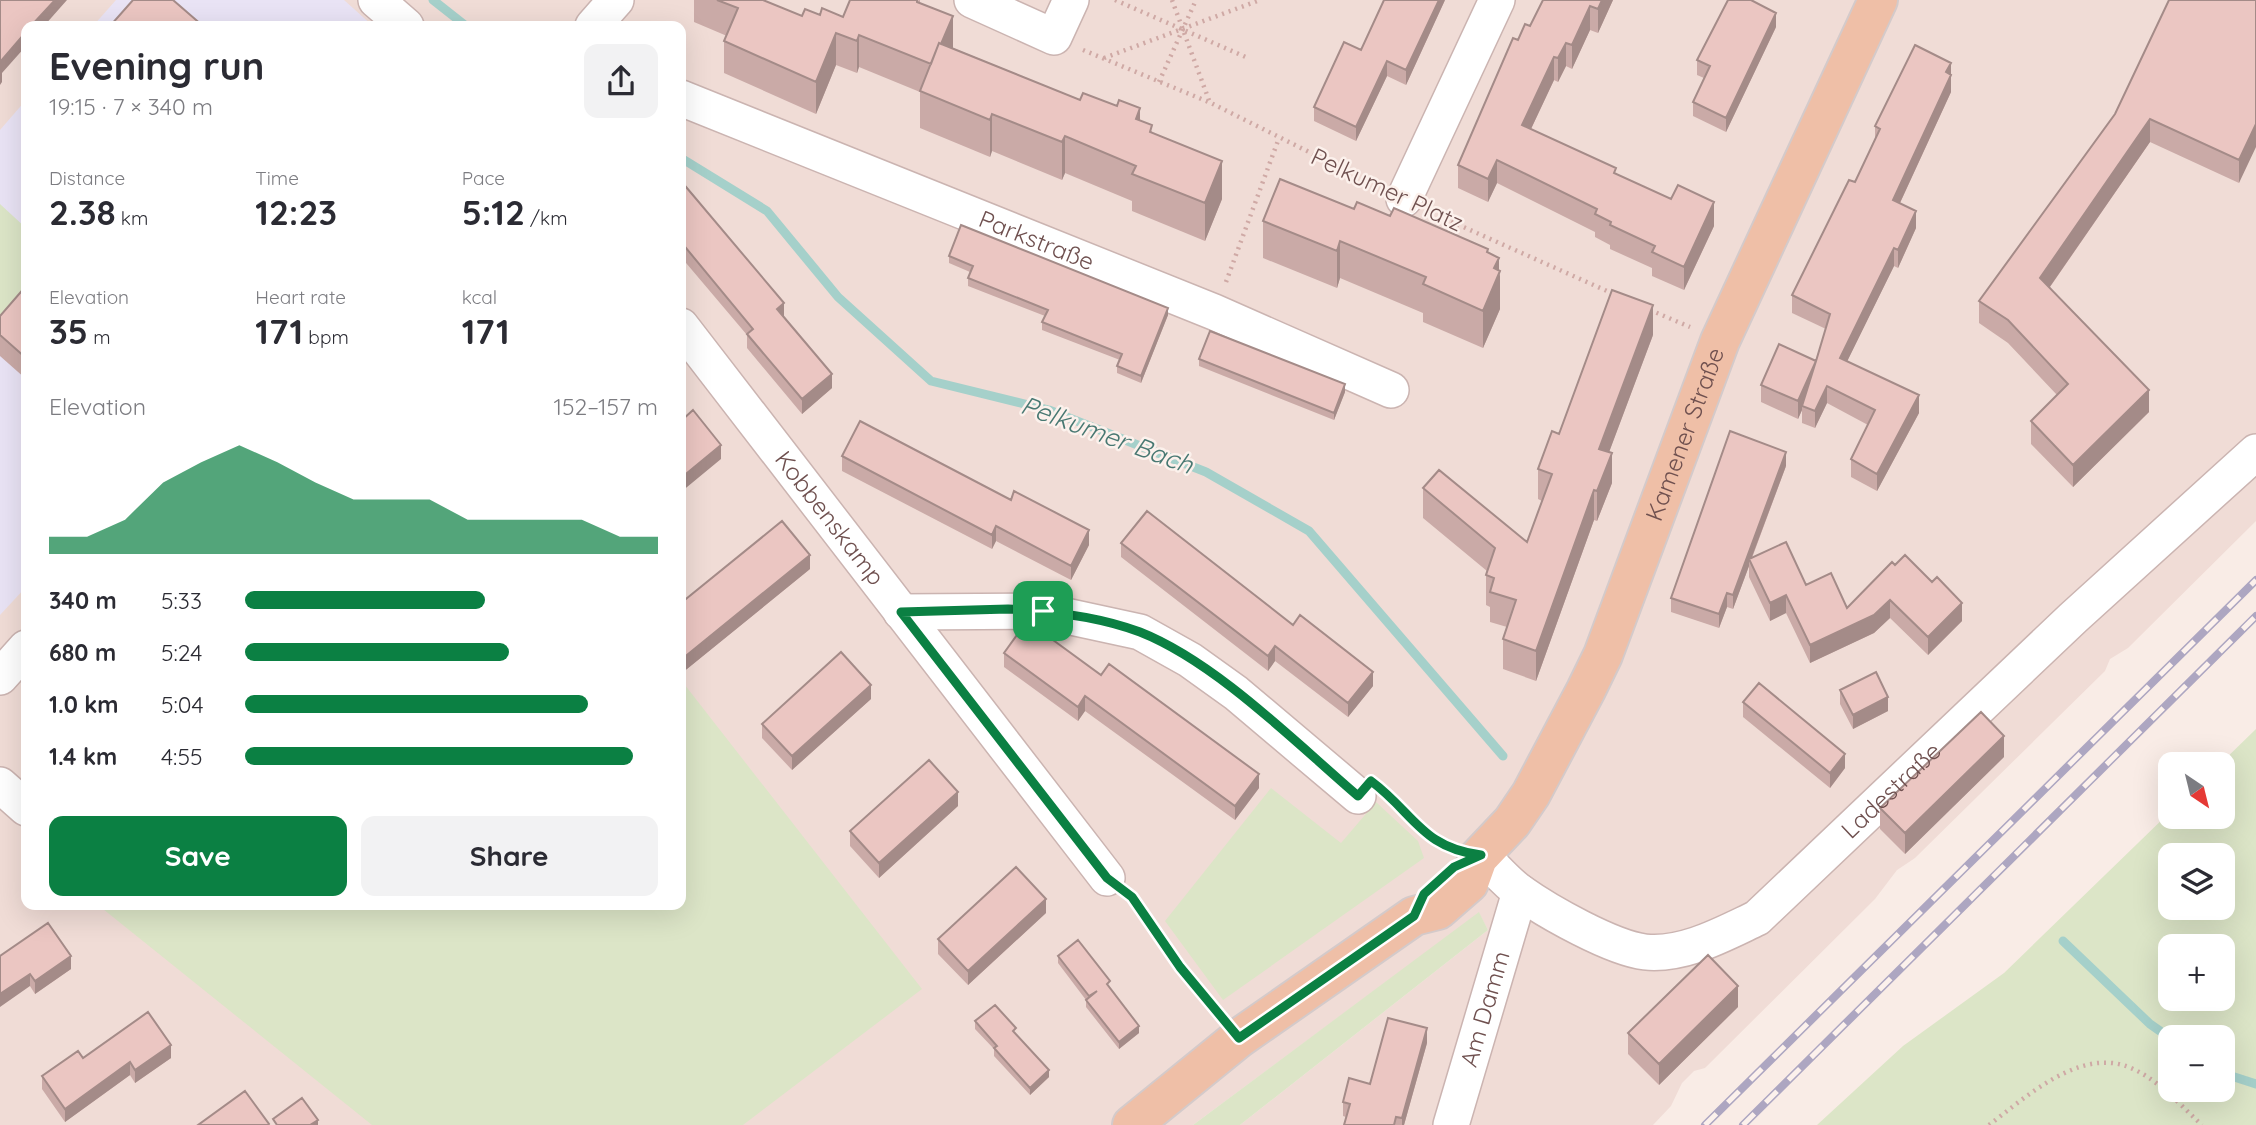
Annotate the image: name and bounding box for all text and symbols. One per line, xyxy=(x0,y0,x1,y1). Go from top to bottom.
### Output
text: Evening run xyxy=(49,42,264,90)
button: share xyxy=(584,44,658,118)
text: 19:15 · 7 × 340 m xyxy=(49,92,213,121)
street label: Pelkumer Platz xyxy=(1306,141,1468,238)
text: Distance xyxy=(49,166,125,190)
text: Time xyxy=(255,166,299,190)
text: Pace xyxy=(462,166,505,190)
text: 2.38 xyxy=(49,190,116,234)
text: 12:23 xyxy=(255,190,337,234)
text: 5:12 xyxy=(462,190,525,234)
street label: Parkstraße xyxy=(975,203,1099,276)
text: km xyxy=(116,206,148,230)
text: /km xyxy=(525,206,568,230)
text: Elevation xyxy=(49,285,129,309)
text: Heart rate xyxy=(255,285,346,309)
text: kcal xyxy=(462,285,497,309)
text: 35 xyxy=(49,309,88,353)
text: 171 xyxy=(255,309,303,353)
text: 171 xyxy=(462,309,510,353)
text: m xyxy=(88,325,110,349)
text: bpm xyxy=(303,325,349,349)
street label: Kamener Straße xyxy=(1638,343,1730,525)
water label: Pelkumer Bach xyxy=(1017,388,1199,481)
text: Elevation xyxy=(49,392,146,421)
text: 152–157 m xyxy=(553,392,658,421)
street label: Kobbenskamp xyxy=(769,445,892,591)
pin xyxy=(1013,581,1073,641)
text: 340 m xyxy=(49,586,117,615)
text: 5:33 xyxy=(161,586,202,615)
icon: arrive xyxy=(1024,592,1062,630)
text: 680 m xyxy=(49,638,116,667)
text: 5:24 xyxy=(161,638,202,667)
text: 1.0 km xyxy=(49,690,119,719)
text: 5:04 xyxy=(161,690,204,719)
street label: Ladestraße xyxy=(1834,735,1947,844)
text: 1.4 km xyxy=(49,742,117,771)
text: 4:55 xyxy=(161,742,203,771)
north arrow xyxy=(2158,752,2235,830)
map controls xyxy=(2158,752,2235,1102)
button: Save xyxy=(49,816,347,896)
button: Share xyxy=(361,816,658,896)
button: layers xyxy=(2158,843,2235,920)
button: + xyxy=(2158,934,2235,1011)
street label: Am Damm xyxy=(1453,947,1516,1070)
button: − xyxy=(2158,1025,2235,1102)

